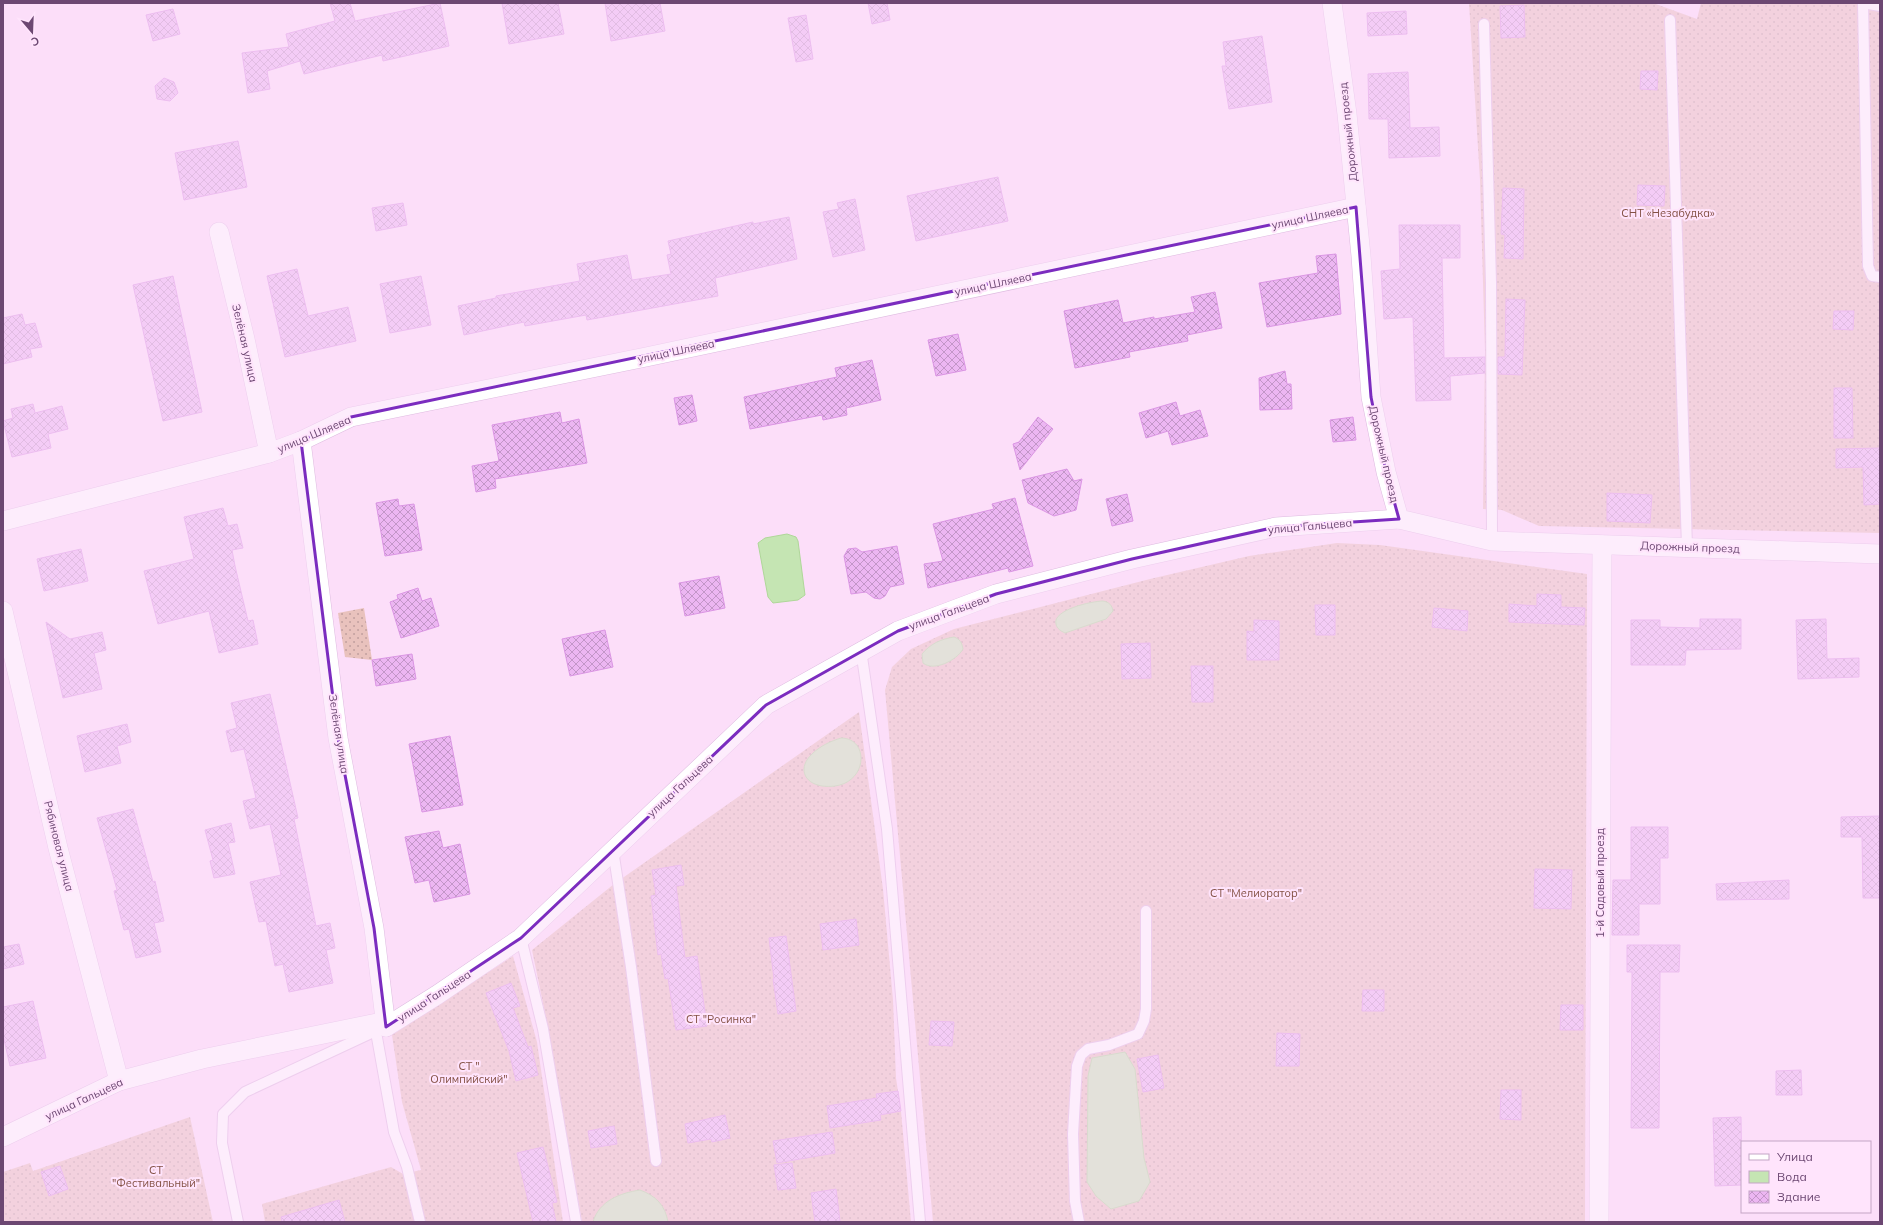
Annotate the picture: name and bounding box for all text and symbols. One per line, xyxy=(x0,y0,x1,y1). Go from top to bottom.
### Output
north arrow xyxy=(12,12,52,52)
text: С xyxy=(29,34,41,49)
street label: Дорожный проезд xyxy=(1336,81,1360,182)
street label: улица Шляева xyxy=(1270,202,1350,232)
park label: СНТ «Незабудка» xyxy=(1621,206,1715,220)
street label: улица Шляева xyxy=(953,269,1033,299)
street label: Зелёная улица xyxy=(229,302,261,384)
street label: улица Шляева xyxy=(636,336,716,366)
street label: Дорожный проезд xyxy=(1366,404,1402,504)
street label: улица Шляева xyxy=(275,412,353,456)
street label: улица Гальцева xyxy=(1267,515,1353,537)
street label: Дорожный проезд xyxy=(1640,538,1740,556)
street label: улица Гальцева xyxy=(907,591,991,633)
street label: Зелёная улица xyxy=(326,693,352,775)
street label: улица Гальцева xyxy=(644,752,716,820)
street label: Рябиновая улица xyxy=(41,799,77,893)
street label: 1-й Садовый проезд xyxy=(1593,828,1607,938)
park label: СТ "Мелиоратор" xyxy=(1210,886,1302,900)
street label: улица Гальцева xyxy=(395,967,473,1025)
park label: СТ "Росинка" xyxy=(686,1012,756,1026)
park label: СТ " Олимпийский" xyxy=(430,1059,508,1086)
street label: улица Гальцева xyxy=(43,1075,125,1123)
legend xyxy=(1741,1141,1871,1213)
text: Улица xyxy=(1776,1149,1813,1164)
park label: СТ "Фестивальный" xyxy=(112,1163,200,1190)
text: Вода xyxy=(1777,1169,1807,1184)
text: Здание xyxy=(1777,1189,1821,1204)

